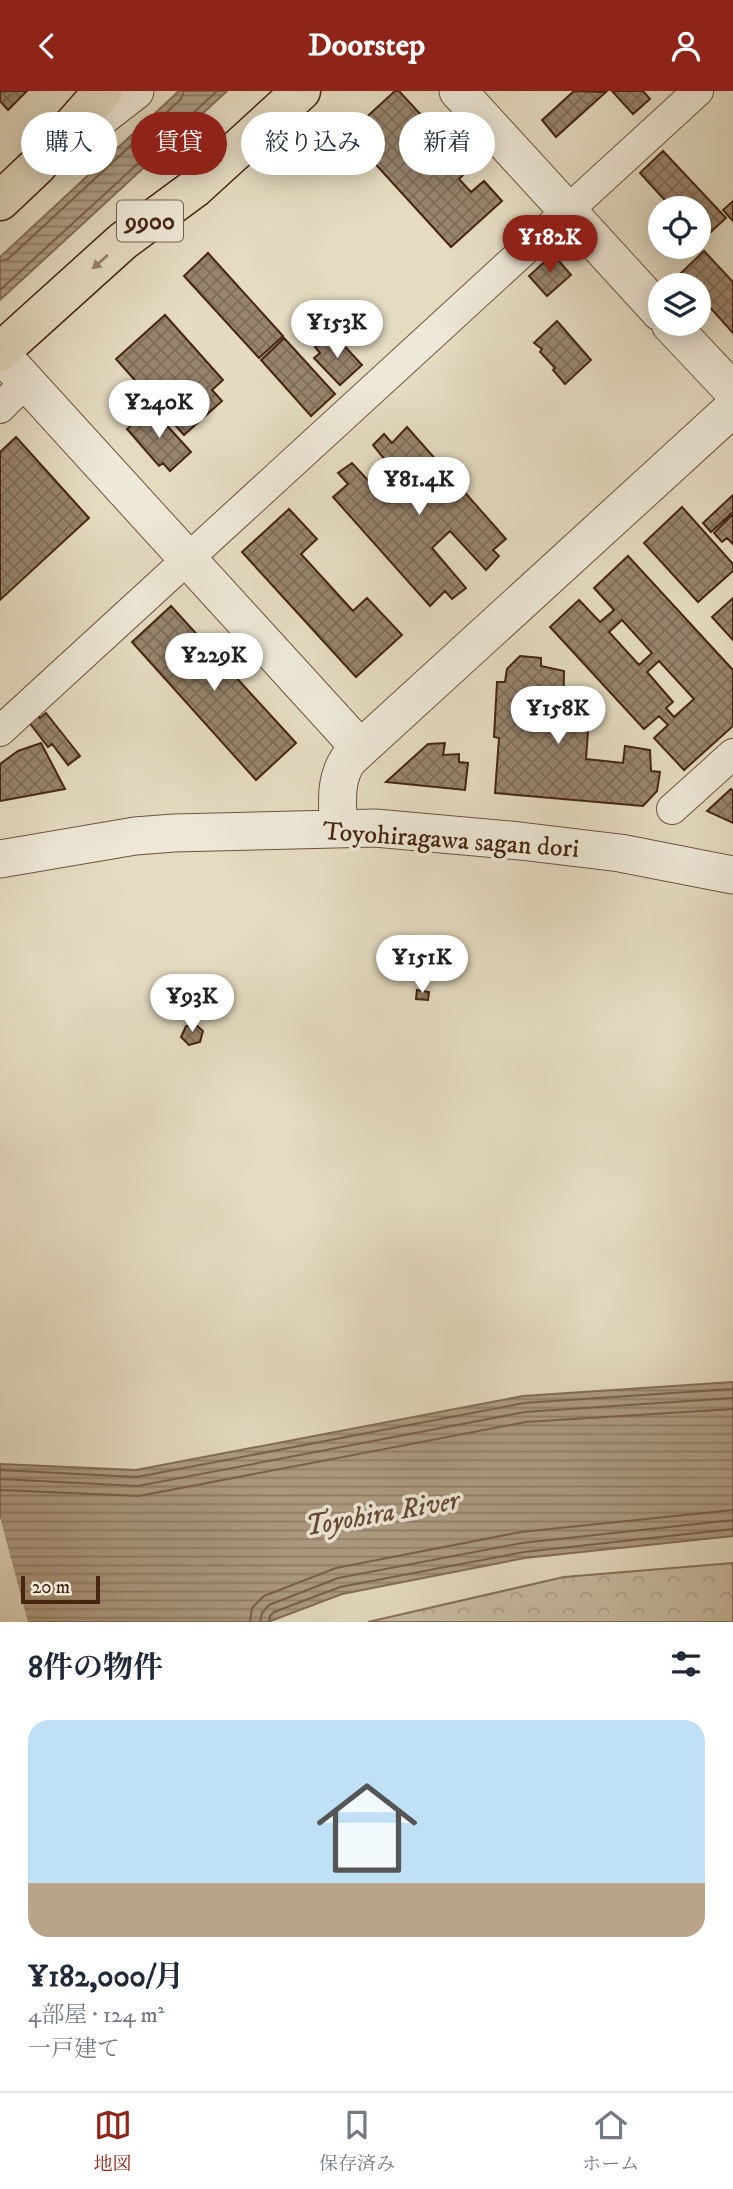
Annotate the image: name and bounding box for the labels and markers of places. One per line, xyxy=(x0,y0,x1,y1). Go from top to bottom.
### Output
pin: ¥182K xyxy=(501,215,599,275)
pin: ¥153K xyxy=(288,301,386,360)
pin: ¥240K xyxy=(110,381,208,440)
pin: ¥81.4K xyxy=(362,457,476,517)
pin: ¥229K xyxy=(165,633,263,693)
pin: ¥158K xyxy=(509,687,607,746)
pin: ¥151K xyxy=(373,935,471,995)
pin: ¥93K xyxy=(151,975,233,1034)

